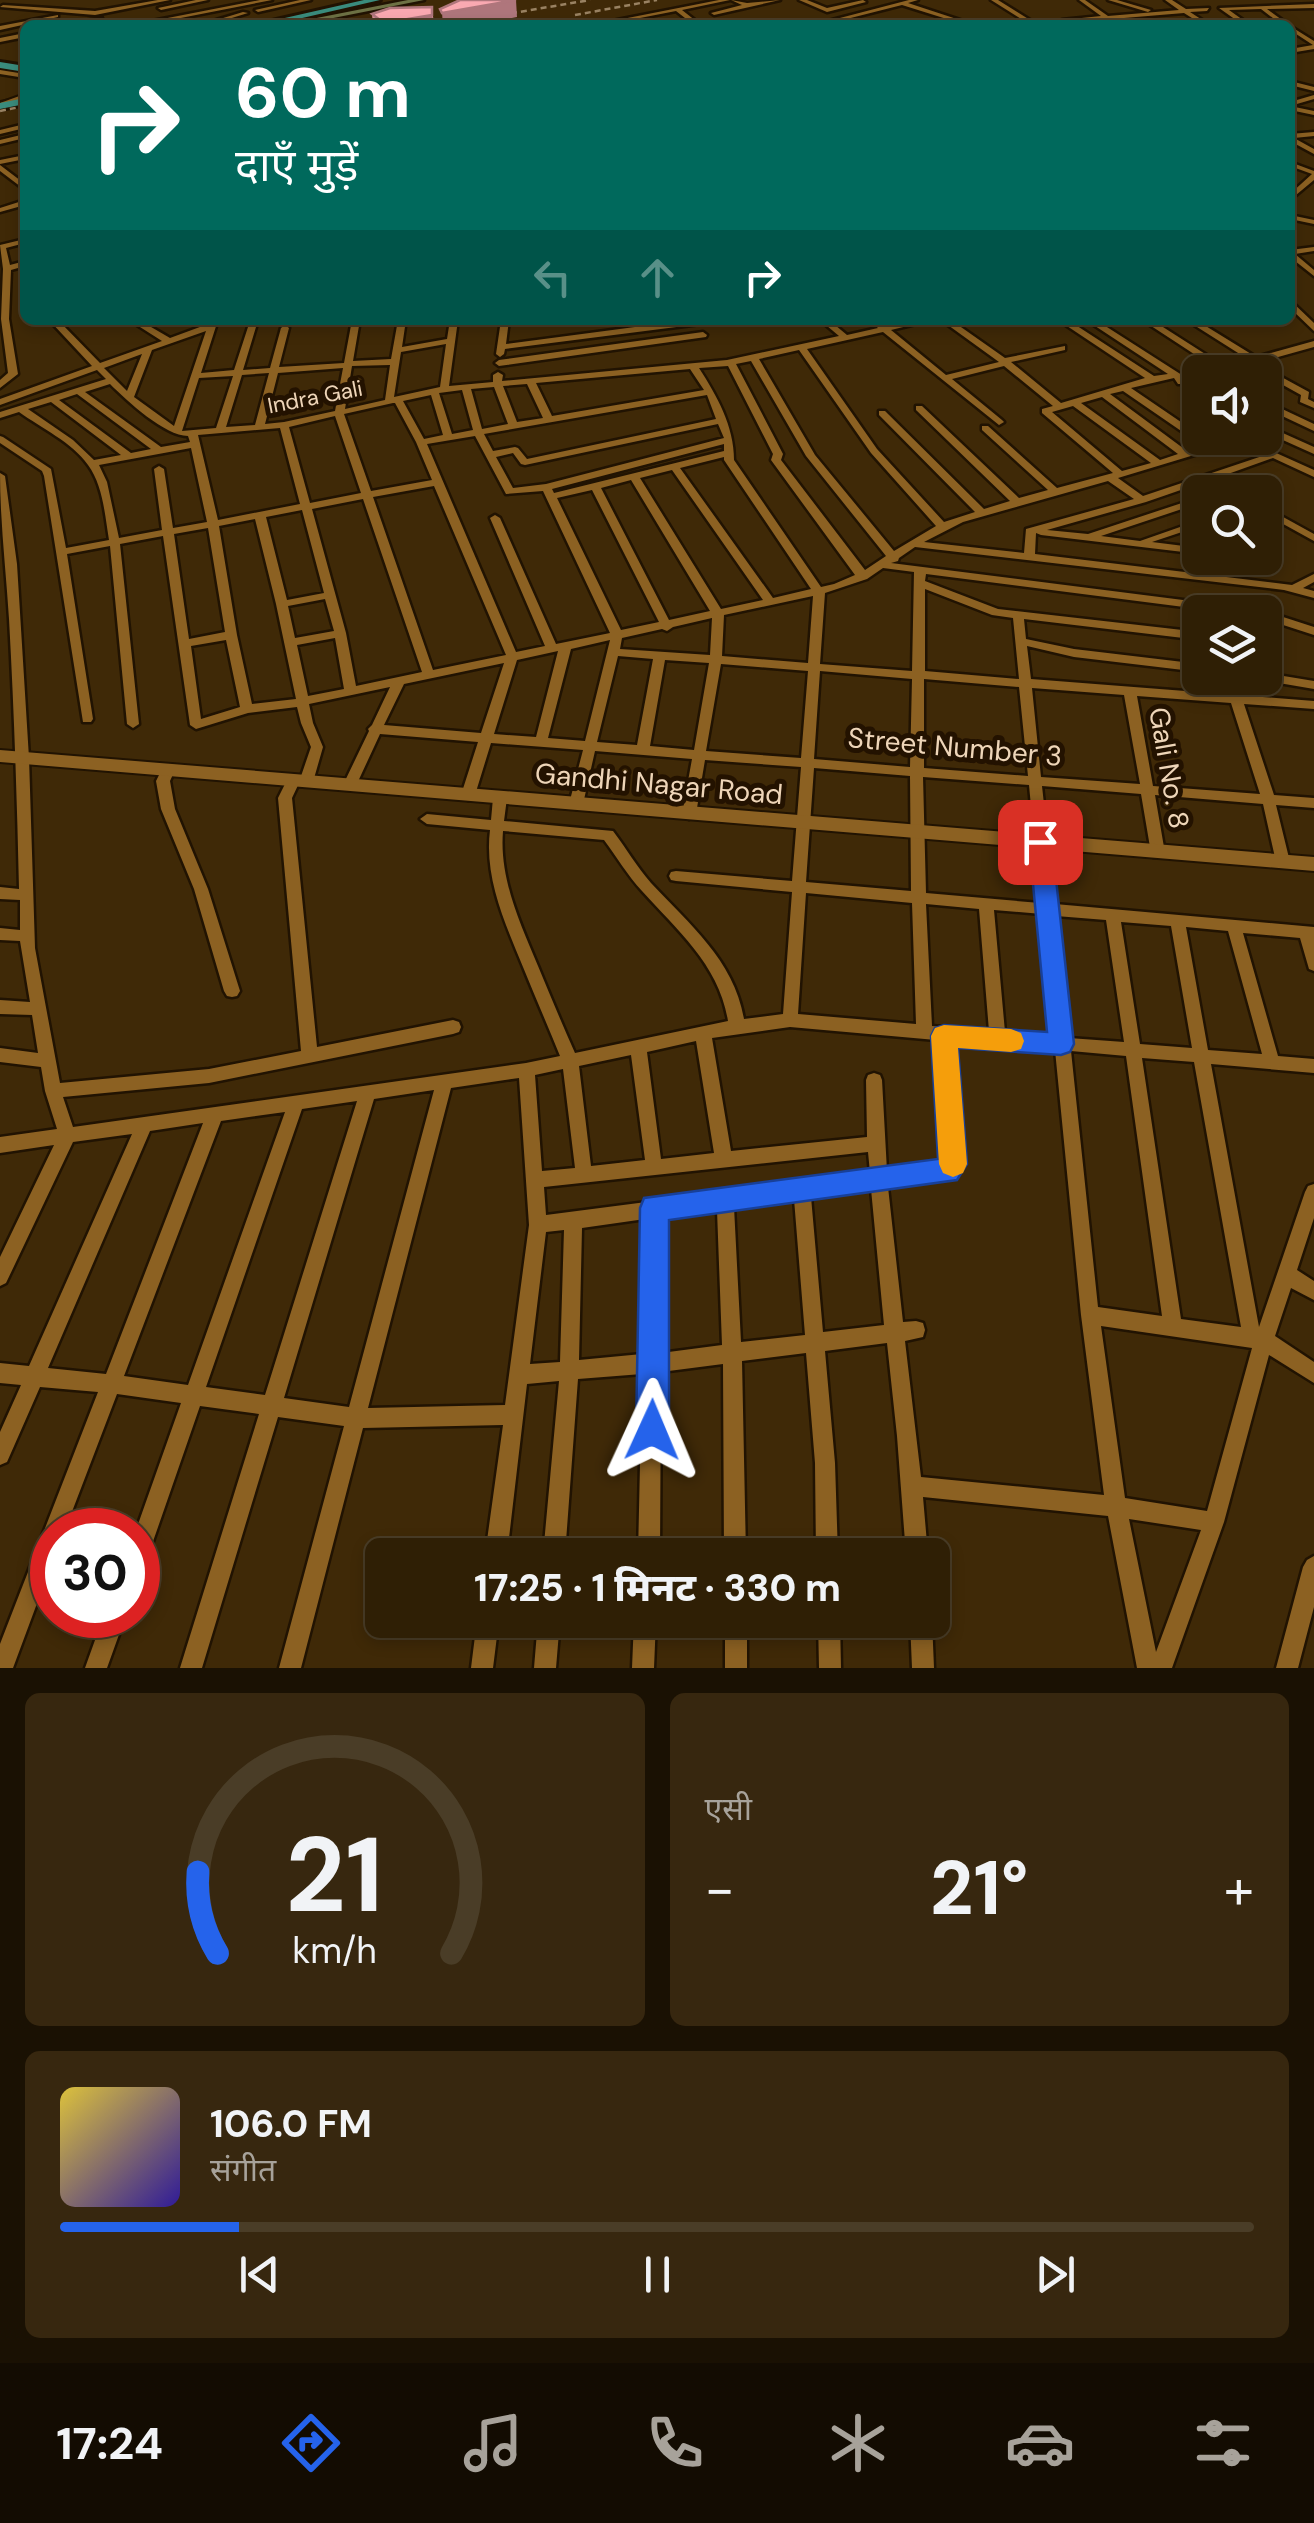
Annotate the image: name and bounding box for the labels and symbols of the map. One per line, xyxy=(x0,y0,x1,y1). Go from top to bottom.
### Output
street label: Indra Gali xyxy=(265,374,365,420)
street label: Gali No. 8 xyxy=(1140,704,1198,832)
street label: Street Number 3 xyxy=(846,719,1064,775)
street label: Gandhi Nagar Road xyxy=(533,755,785,813)
pin xyxy=(998,800,1083,885)
position arrow xyxy=(600,1378,704,1482)
speed limit sign: 30 xyxy=(30,1508,160,1638)

